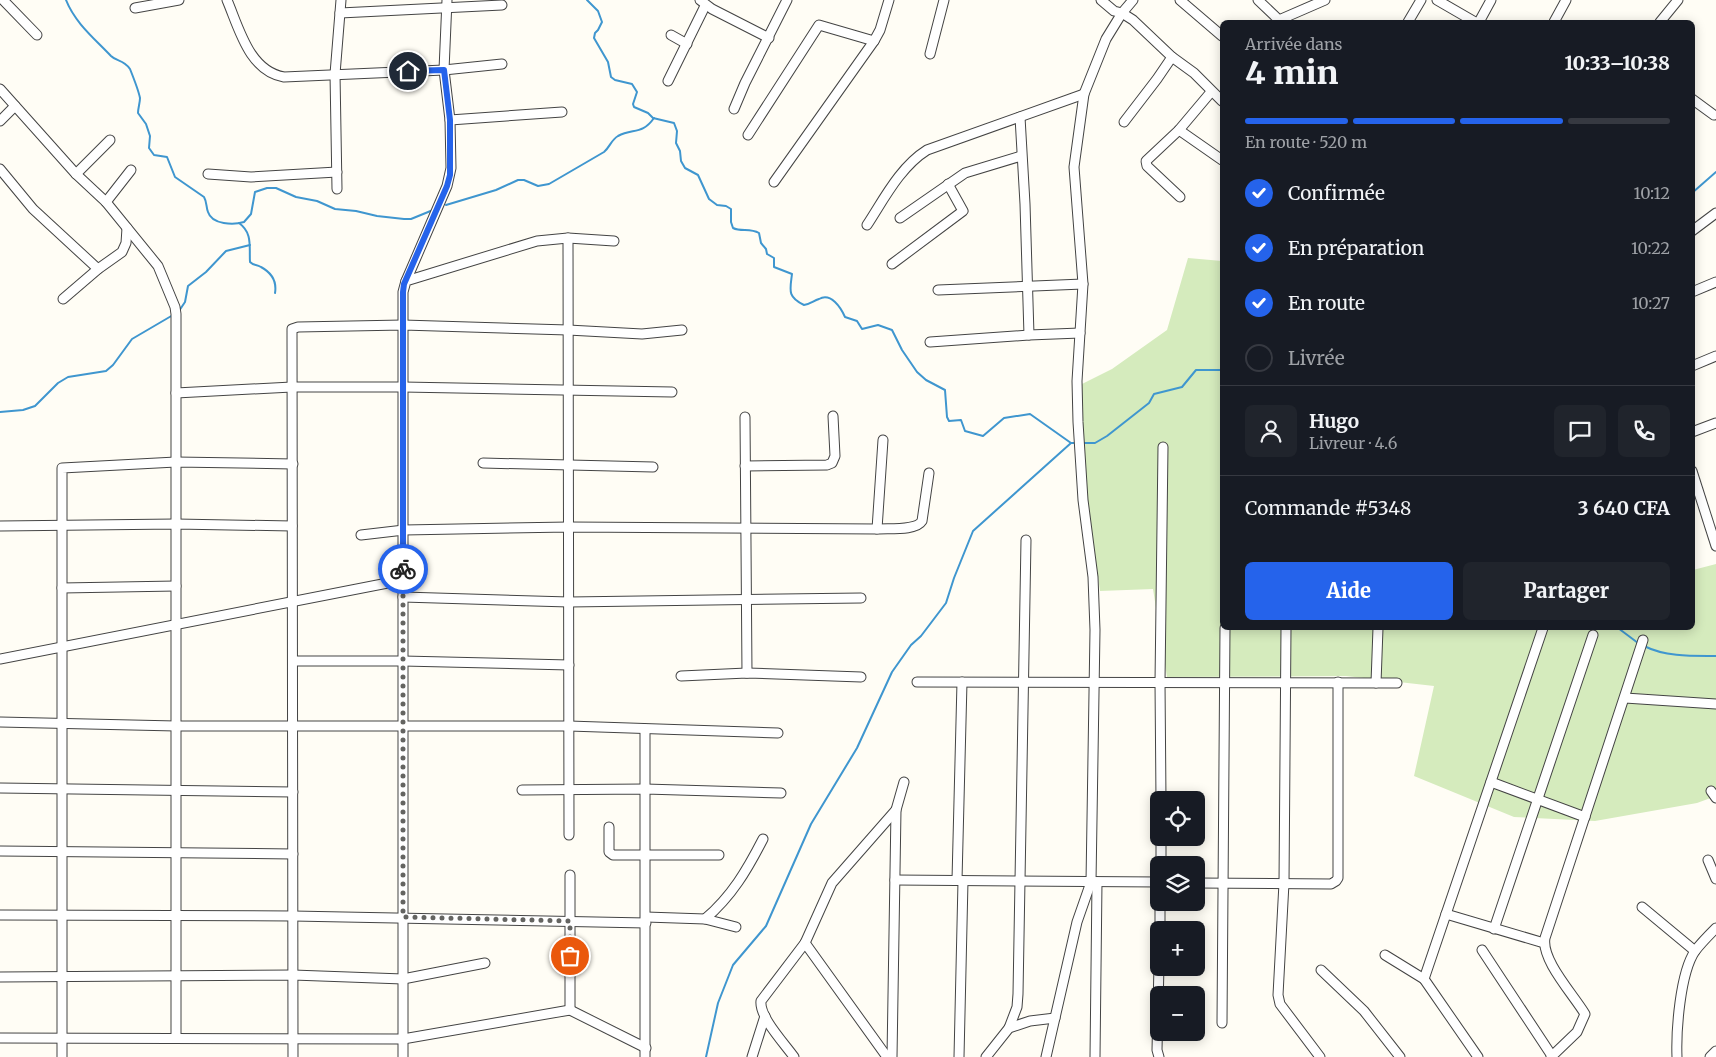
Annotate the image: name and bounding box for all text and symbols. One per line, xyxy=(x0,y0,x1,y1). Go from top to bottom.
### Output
text: Arrivée dans xyxy=(1245,34,1342,54)
pin xyxy=(387,50,429,92)
text: 10:33–10:38 xyxy=(1564,51,1670,75)
text: 4 min xyxy=(1245,53,1338,93)
icon: home xyxy=(394,57,422,85)
text: En route · 520 m xyxy=(1245,132,1367,152)
icon: check xyxy=(1245,179,1273,207)
text: Confirmée xyxy=(1288,181,1385,205)
text: 10:12 xyxy=(1634,183,1670,203)
icon: check xyxy=(1245,234,1273,262)
text: En préparation xyxy=(1288,236,1424,260)
text: 10:22 xyxy=(1631,238,1670,258)
icon: check xyxy=(1245,289,1273,317)
text: En route xyxy=(1288,291,1365,315)
text: 10:27 xyxy=(1632,293,1670,313)
text: Livrée xyxy=(1288,346,1345,370)
button: person xyxy=(1245,405,1297,457)
button: chat xyxy=(1554,405,1606,457)
button: phone xyxy=(1618,405,1670,457)
text: Hugo xyxy=(1309,409,1359,433)
text: Livreur · 4.6 xyxy=(1309,433,1397,453)
text: Commande #5348 xyxy=(1245,496,1411,520)
text: 3 640 CFA xyxy=(1578,496,1670,520)
courier xyxy=(378,544,428,594)
icon: bike xyxy=(389,555,417,583)
button: Aide xyxy=(1245,562,1453,620)
button: Partager xyxy=(1463,562,1670,620)
map controls xyxy=(1150,791,1205,1041)
button: locate xyxy=(1150,791,1205,846)
button: layers xyxy=(1150,856,1205,911)
button: + xyxy=(1150,921,1205,976)
pin xyxy=(549,935,591,977)
icon: bag xyxy=(556,942,584,970)
button: − xyxy=(1150,986,1205,1041)

